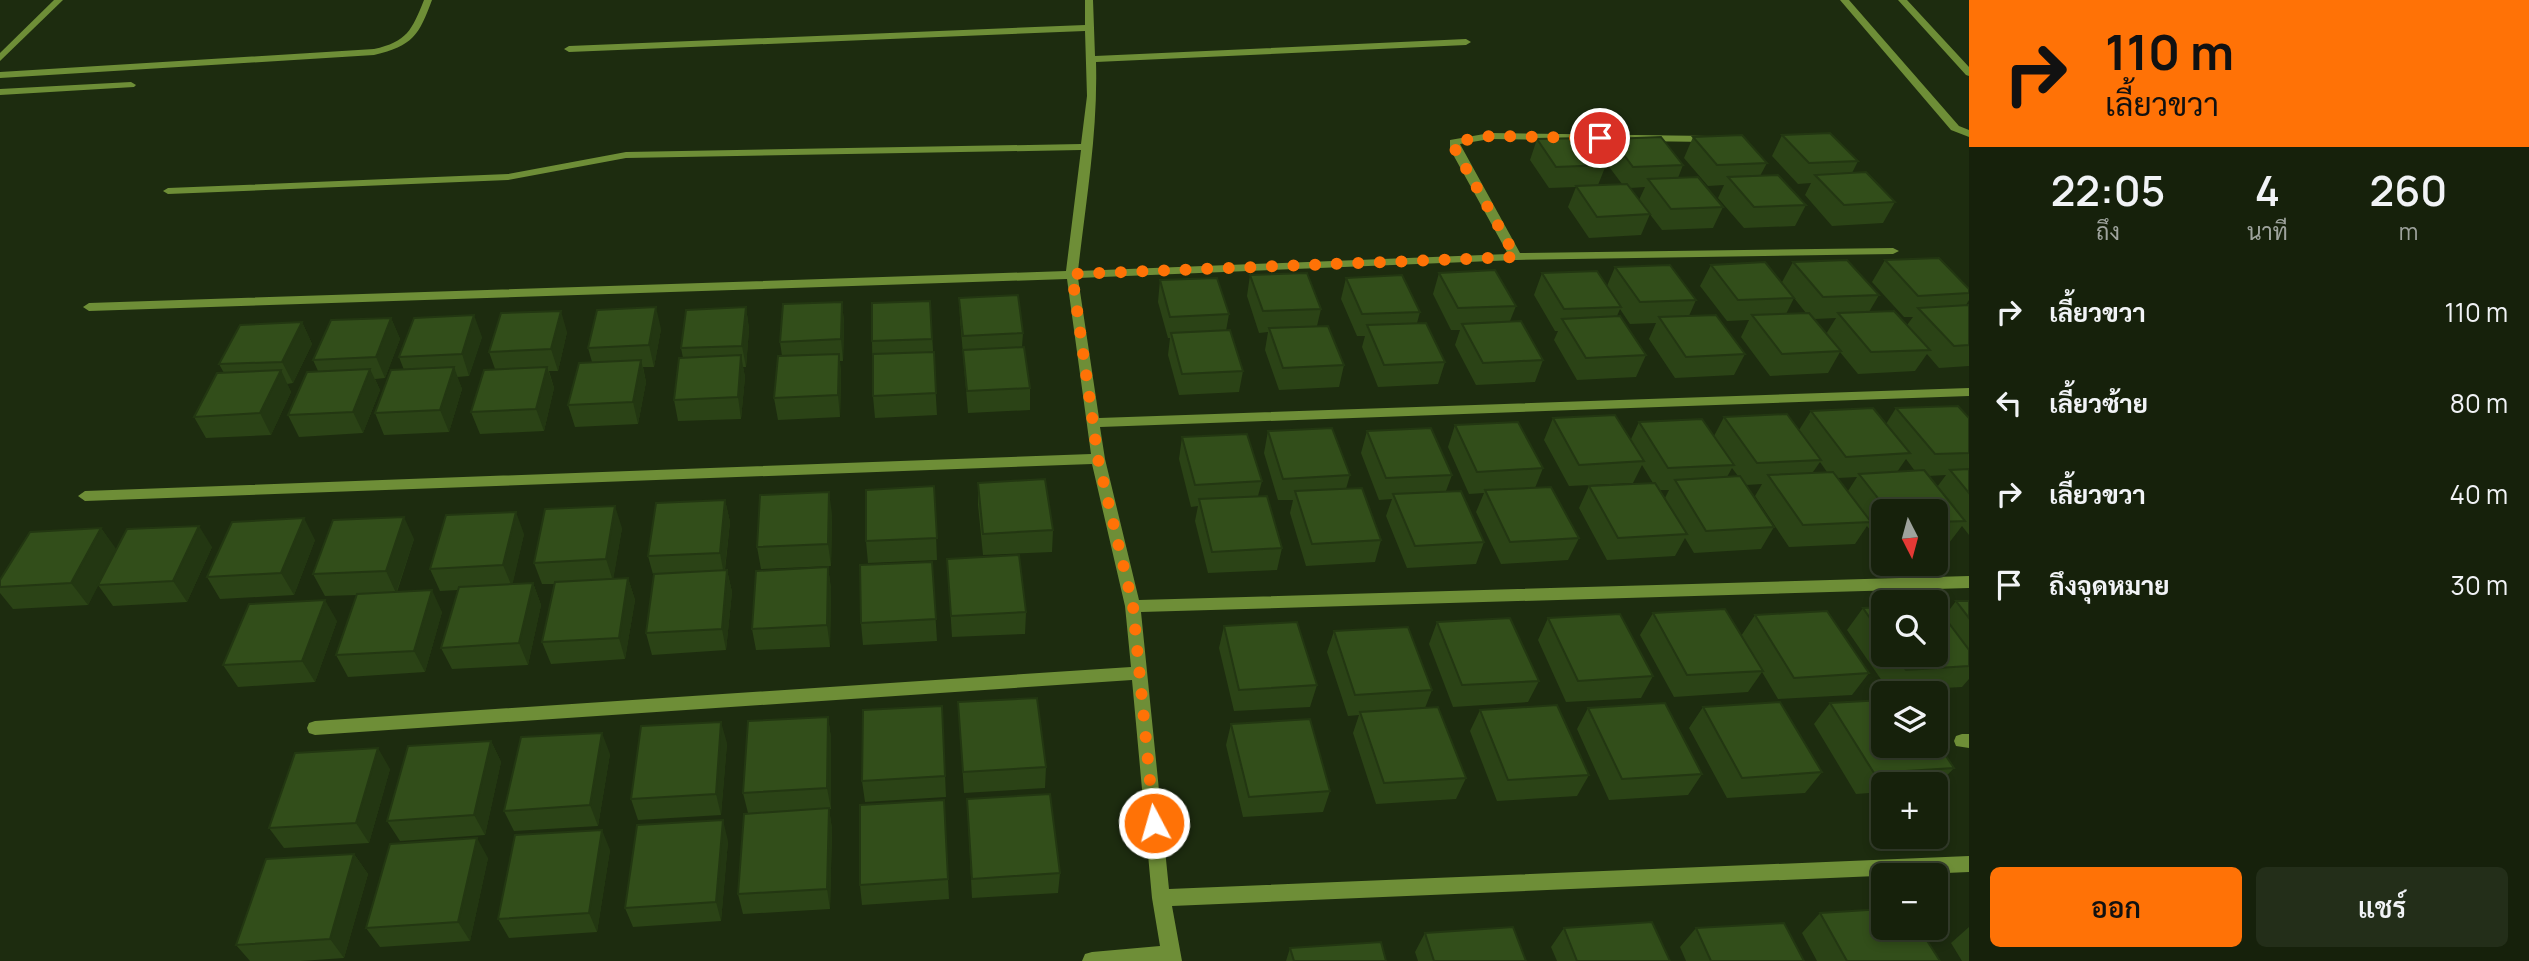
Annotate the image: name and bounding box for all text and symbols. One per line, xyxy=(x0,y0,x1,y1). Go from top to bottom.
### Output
text: 110 m xyxy=(2105,18,2234,85)
icon: right xyxy=(1990,28,2081,119)
text: เลี้ยวขวา xyxy=(2105,82,2219,126)
pin xyxy=(1570,108,1630,168)
icon: arrive xyxy=(1581,119,1619,157)
text: 22:05 xyxy=(2051,161,2165,219)
text: 4 xyxy=(2255,161,2280,219)
text: 260 xyxy=(2370,161,2447,219)
text: ถึง xyxy=(2096,215,2120,247)
text: นาที xyxy=(2247,215,2288,247)
text: m xyxy=(2399,215,2418,247)
icon: right xyxy=(1990,293,2028,331)
text: เลี้ยวขวา xyxy=(2049,294,2146,330)
text: 110 m xyxy=(2445,294,2508,330)
icon: left xyxy=(1990,384,2028,422)
text: เลี้ยวซ้าย xyxy=(2049,385,2148,421)
text: 80 m xyxy=(2450,385,2508,421)
icon: right xyxy=(1990,475,2028,513)
text: เลี้ยวขวา xyxy=(2049,476,2146,512)
text: 40 m xyxy=(2450,476,2508,512)
north arrow xyxy=(1871,499,1948,576)
map controls xyxy=(1871,499,1948,940)
icon: arrive xyxy=(1990,566,2028,604)
text: ถึงจุดหมาย xyxy=(2049,567,2170,603)
text: 30 m xyxy=(2451,567,2508,603)
button: search xyxy=(1871,590,1948,667)
button: layers xyxy=(1871,681,1948,758)
button: + xyxy=(1871,772,1948,849)
position arrow xyxy=(1117,786,1191,860)
button: − xyxy=(1871,863,1948,940)
button: ออก xyxy=(1990,867,2242,947)
button: แชร์ xyxy=(2256,867,2508,947)

